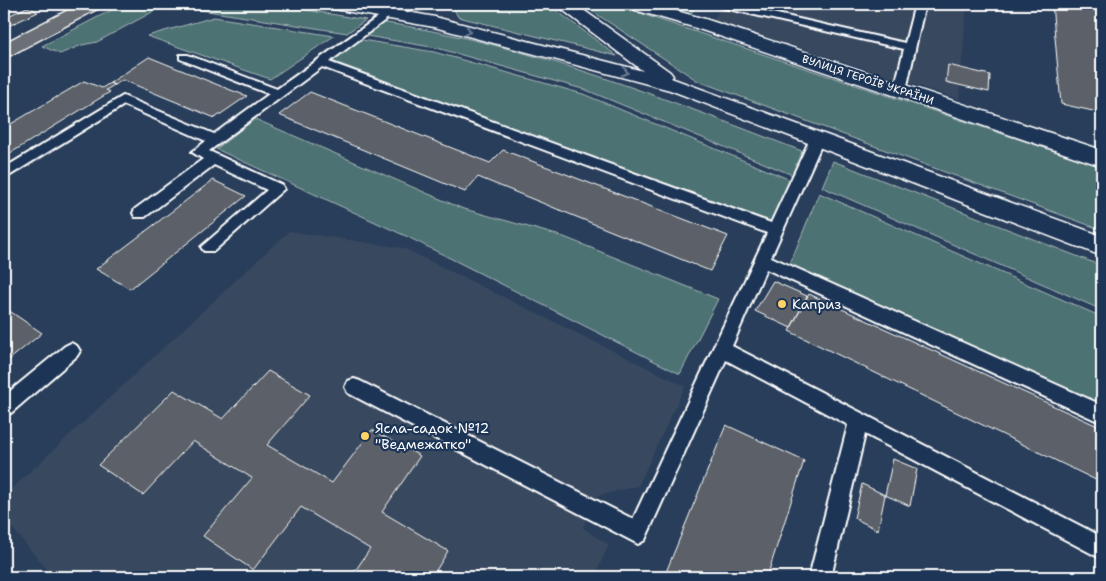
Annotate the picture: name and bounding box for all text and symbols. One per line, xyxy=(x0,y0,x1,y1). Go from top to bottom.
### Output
one-way arrow xyxy=(463,25,471,35)
street label: ВУЛИЦЯ ГЕРОЇВ УКРАЇНИ xyxy=(800,52,936,109)
one-way arrow xyxy=(620,66,629,77)
place label: Каприз xyxy=(792,295,841,313)
marker: Каприз xyxy=(776,298,788,310)
place label: Ясла-садок №12 "Ведмежатко" xyxy=(375,419,489,453)
marker: Ясла-садок №12 "Ведмежатко" xyxy=(359,430,371,442)

